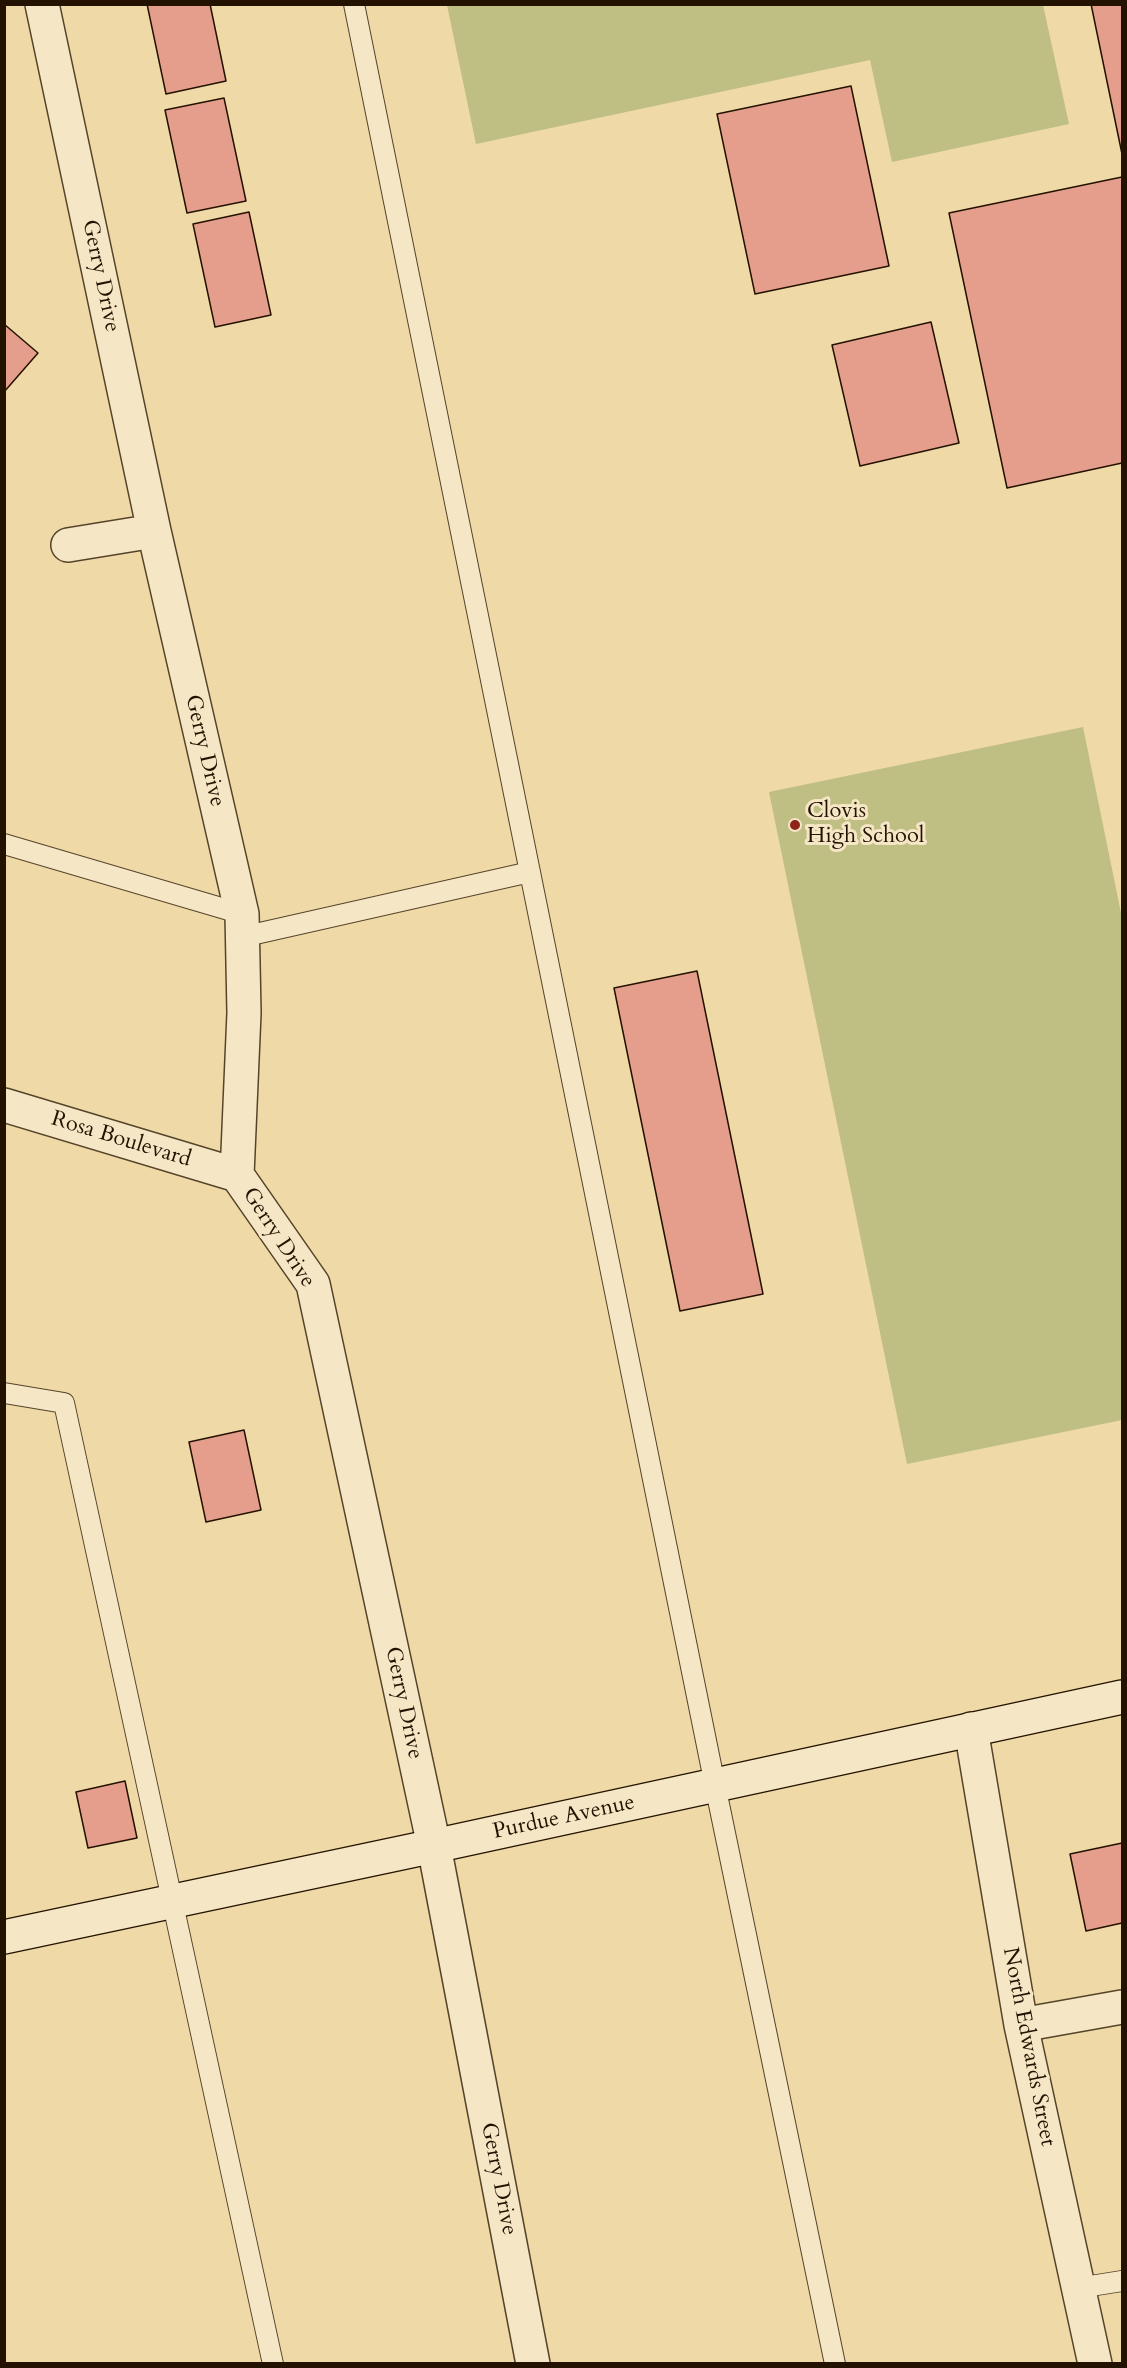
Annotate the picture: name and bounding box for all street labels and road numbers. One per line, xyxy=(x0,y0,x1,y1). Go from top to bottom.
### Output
street label: Gerry Drive xyxy=(75,217,125,335)
street label: Gerry Drive xyxy=(178,692,230,810)
street label: Rosa Boulevard xyxy=(48,1106,194,1174)
street label: Gerry Drive xyxy=(236,1183,320,1293)
street label: Gerry Drive xyxy=(378,1644,428,1762)
street label: Purdue Avenue xyxy=(491,1790,637,1846)
street label: North Edwards Street xyxy=(996,1945,1060,2149)
street label: Gerry Drive xyxy=(474,2120,522,2238)

